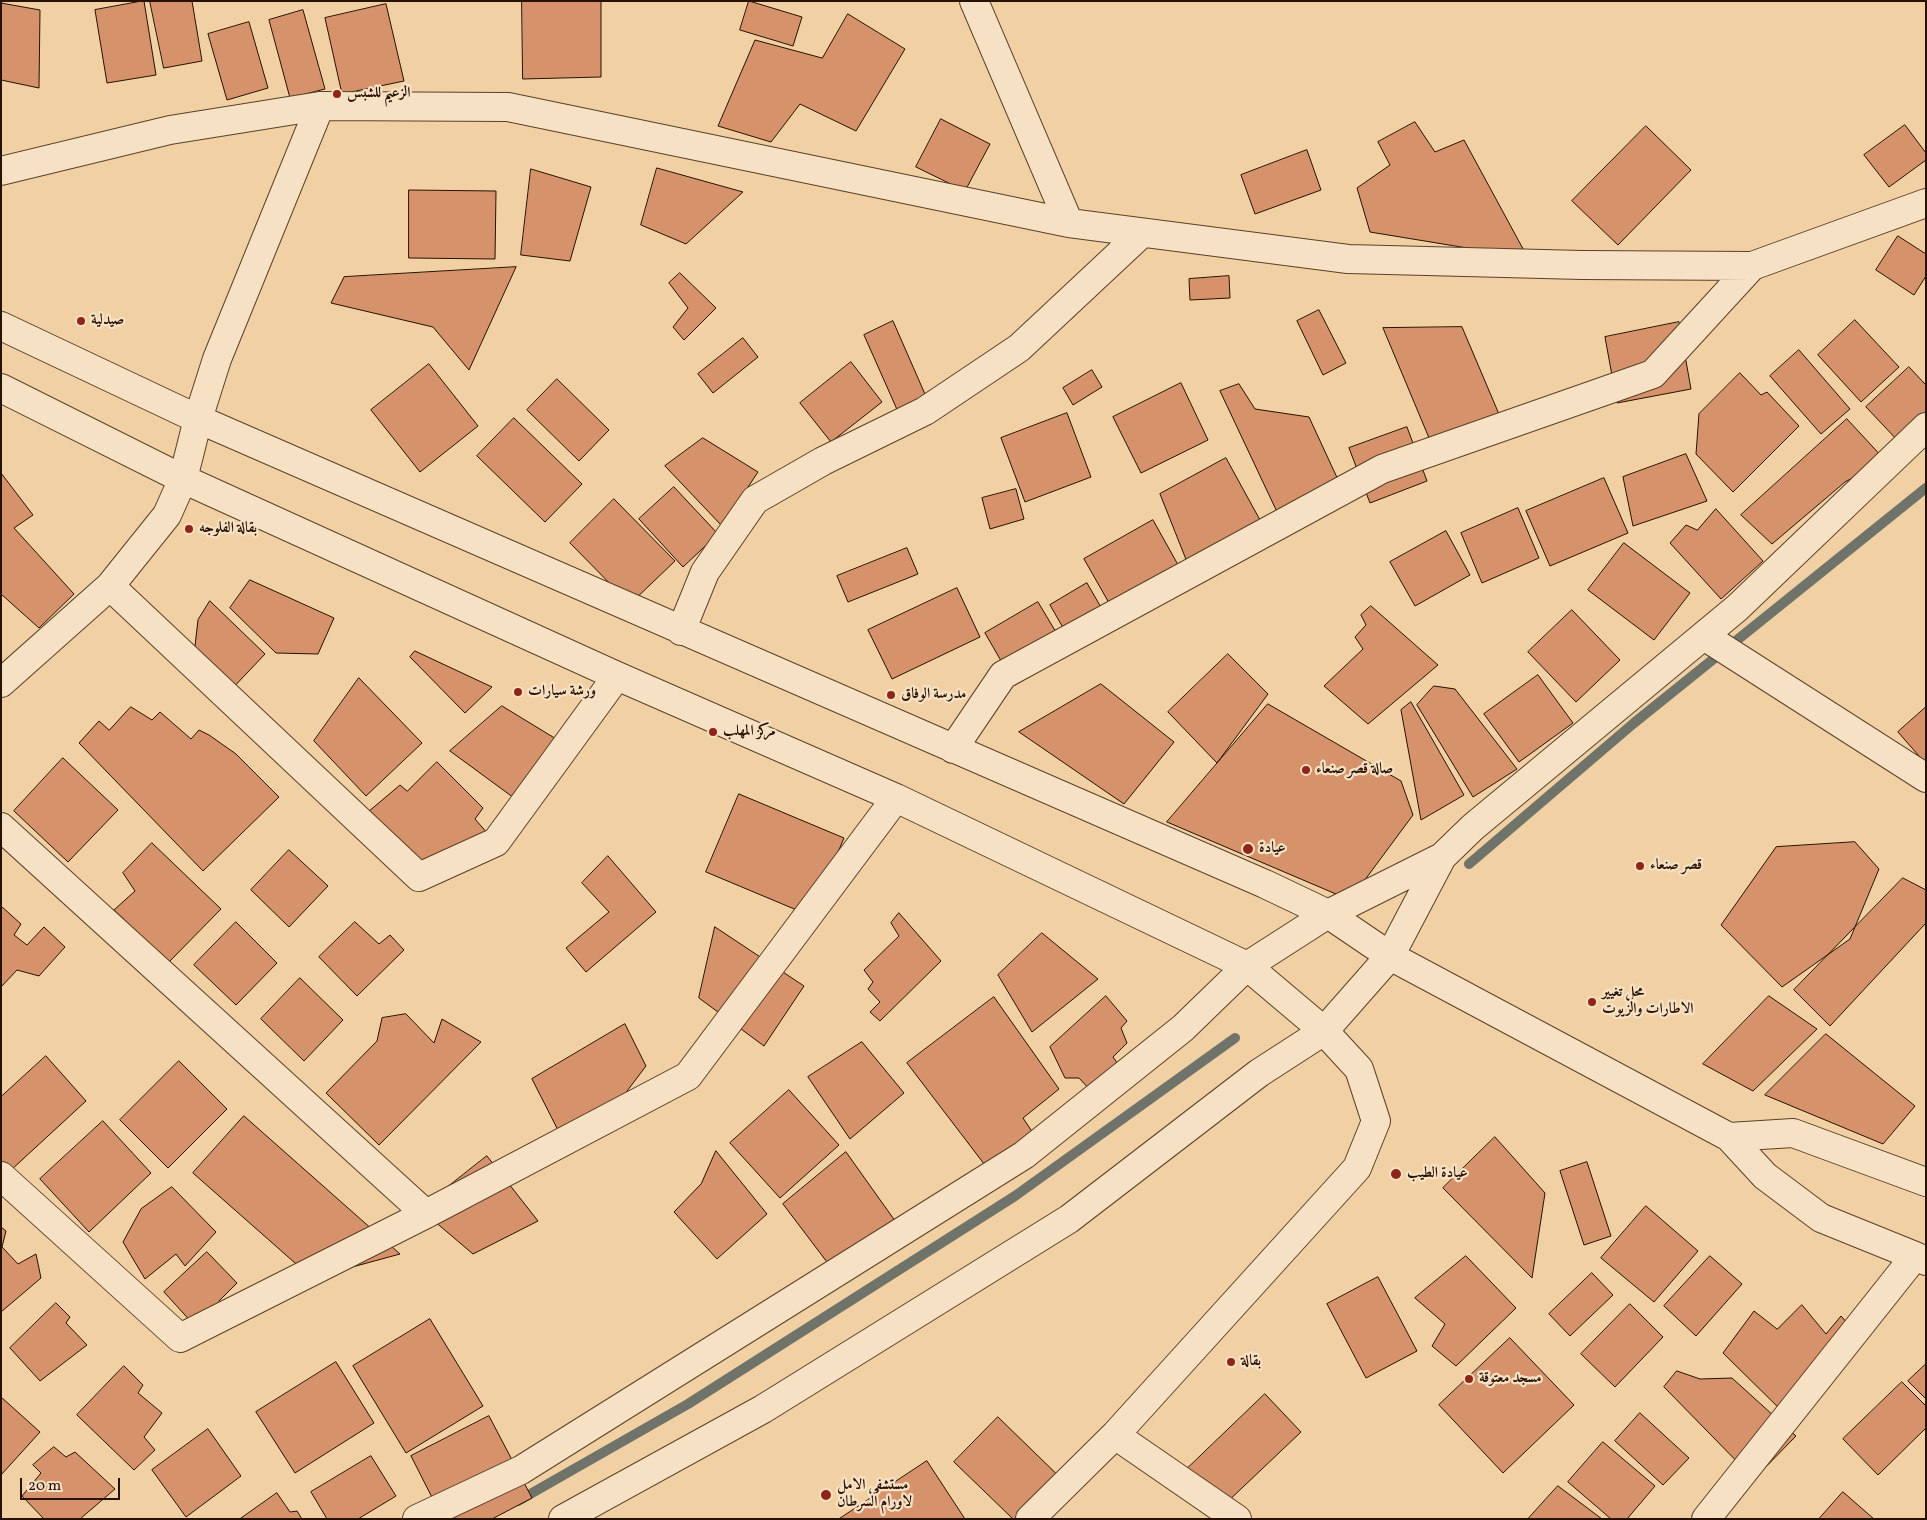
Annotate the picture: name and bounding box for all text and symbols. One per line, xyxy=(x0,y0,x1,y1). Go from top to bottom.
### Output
place label: الزعيم للشبس xyxy=(347,85,410,103)
marker: الزعيم للشبس xyxy=(331,88,343,100)
place label: صيدلية xyxy=(91,312,124,330)
marker: صيدلية xyxy=(75,315,87,327)
place label: بقالة الفلوجه xyxy=(199,520,257,538)
marker: بقالة الفلوجه xyxy=(183,523,195,535)
place label: ورشة سيارات xyxy=(528,683,596,701)
marker: ورشة سيارات xyxy=(512,686,524,698)
place label: مدرسة الوفاق xyxy=(901,686,966,704)
marker: مدرسة الوفاق xyxy=(885,689,897,701)
place label: مركز المهلب xyxy=(723,723,776,741)
marker: مركز المهلب xyxy=(707,726,719,738)
place label: صالة قصر صنعاء xyxy=(1316,761,1393,779)
marker: صالة قصر صنعاء xyxy=(1300,764,1312,776)
place label: عيادة xyxy=(1259,840,1286,858)
marker: عيادة xyxy=(1241,842,1255,856)
place label: قصر صنعاء xyxy=(1650,857,1702,875)
marker: قصر صنعاء xyxy=(1634,860,1646,872)
place label: محل تغيير الاطارات والزيوت xyxy=(1602,984,1694,1019)
marker: محل تغيير الاطارات والزيوت xyxy=(1586,996,1598,1008)
place label: عيادة الطيب xyxy=(1407,1165,1468,1183)
marker: عيادة الطيب xyxy=(1389,1167,1403,1181)
place label: بقالة xyxy=(1241,1353,1261,1371)
marker: بقالة xyxy=(1225,1356,1237,1368)
place label: مسجد معتوقة xyxy=(1479,1370,1542,1388)
marker: مسجد معتوقة xyxy=(1463,1373,1475,1385)
scale bar xyxy=(22,1468,122,1500)
text: 20 m xyxy=(28,1476,61,1497)
place label: مستشفى الامل لاورام السرطان xyxy=(837,1477,912,1512)
marker: مستشفى الامل لاورام السرطان xyxy=(819,1488,833,1502)

